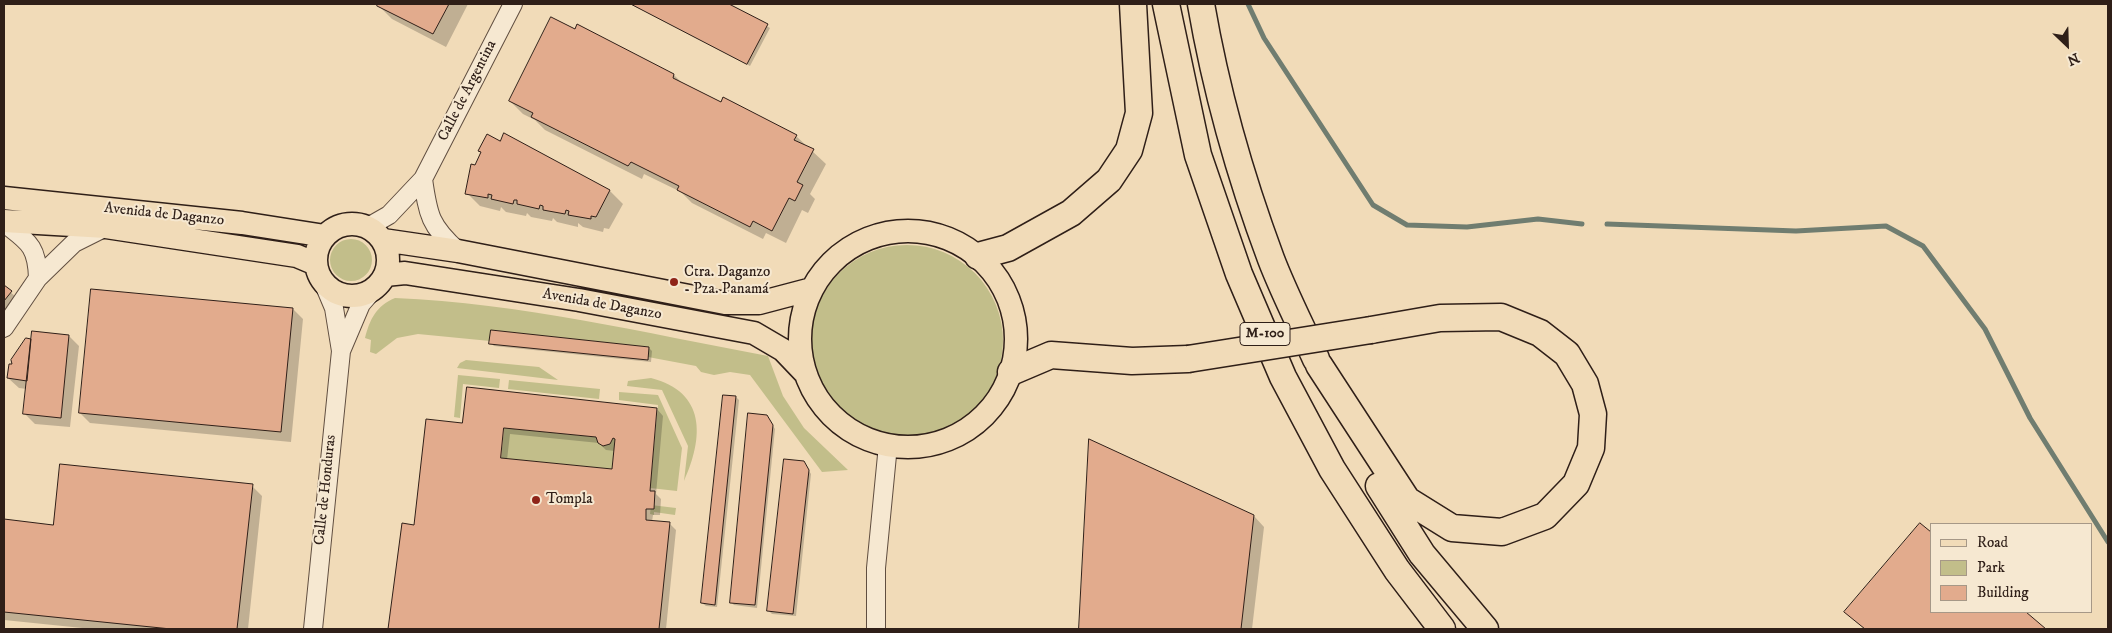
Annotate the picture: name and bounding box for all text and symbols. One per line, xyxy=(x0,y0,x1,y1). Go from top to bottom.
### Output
north arrow xyxy=(2042,20,2092,70)
street label: Calle de Argentina xyxy=(435,37,501,145)
text: N xyxy=(2064,48,2082,69)
street label: Avenida de Daganzo xyxy=(103,200,225,230)
place label: Ctra. Daganzo - Pza. Panamá xyxy=(684,264,770,299)
marker: Ctra. Daganzo - Pza. Panamá xyxy=(668,276,680,288)
street label: Avenida de Daganzo xyxy=(541,286,663,324)
road number: M-100 xyxy=(1240,322,1290,346)
street label: Calle de Honduras xyxy=(311,434,341,546)
place label: Tompla xyxy=(546,491,593,509)
marker: Tompla xyxy=(530,494,542,506)
legend xyxy=(1930,523,2092,613)
text: Road xyxy=(1977,533,2008,552)
text: Park xyxy=(1977,558,2005,577)
text: Building xyxy=(1977,583,2029,602)

